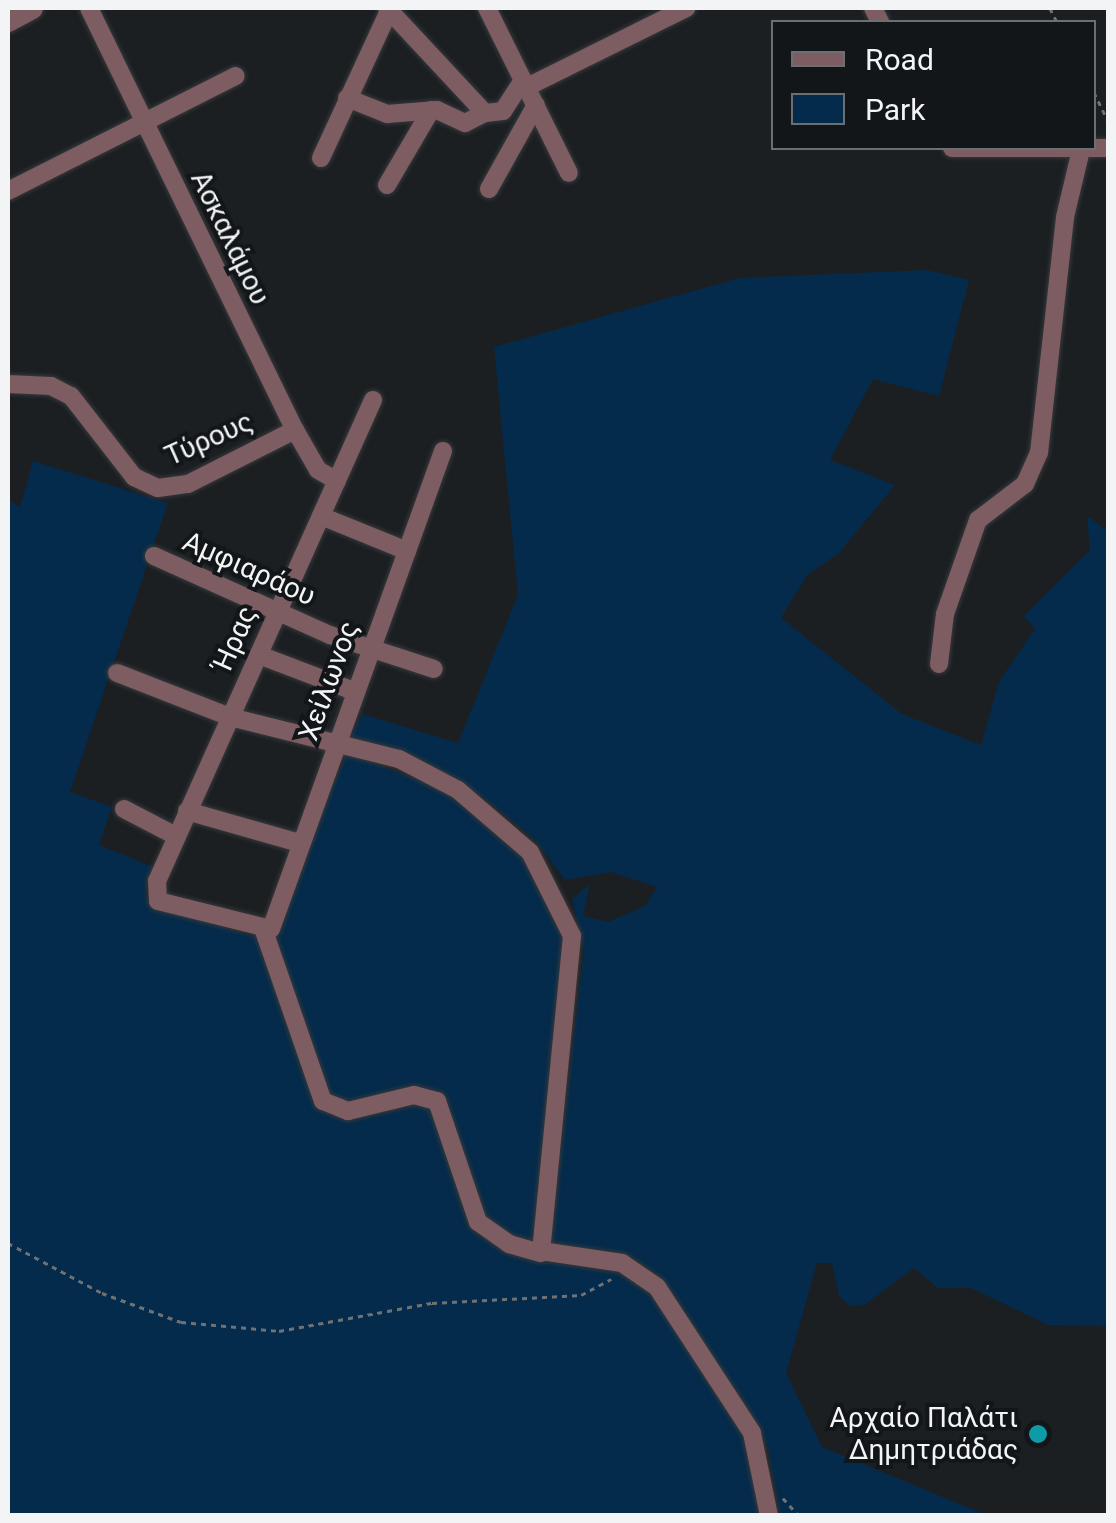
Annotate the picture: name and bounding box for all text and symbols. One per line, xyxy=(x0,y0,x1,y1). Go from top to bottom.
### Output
legend xyxy=(771,20,1096,150)
text: Road xyxy=(865,42,934,77)
text: Park xyxy=(865,92,925,127)
street label: Ασκαλάμου xyxy=(183,166,277,310)
street label: Τύρους xyxy=(160,405,258,473)
street label: Αμφιαράου xyxy=(178,525,320,613)
street label: Ήρας xyxy=(206,601,264,677)
street label: Χείλωνος xyxy=(292,617,366,745)
place label: Αρχαίο Παλάτι Δημητριάδας xyxy=(829,1401,1018,1467)
marker: Αρχαίο Παλάτι Δημητριάδας xyxy=(1027,1423,1049,1445)

